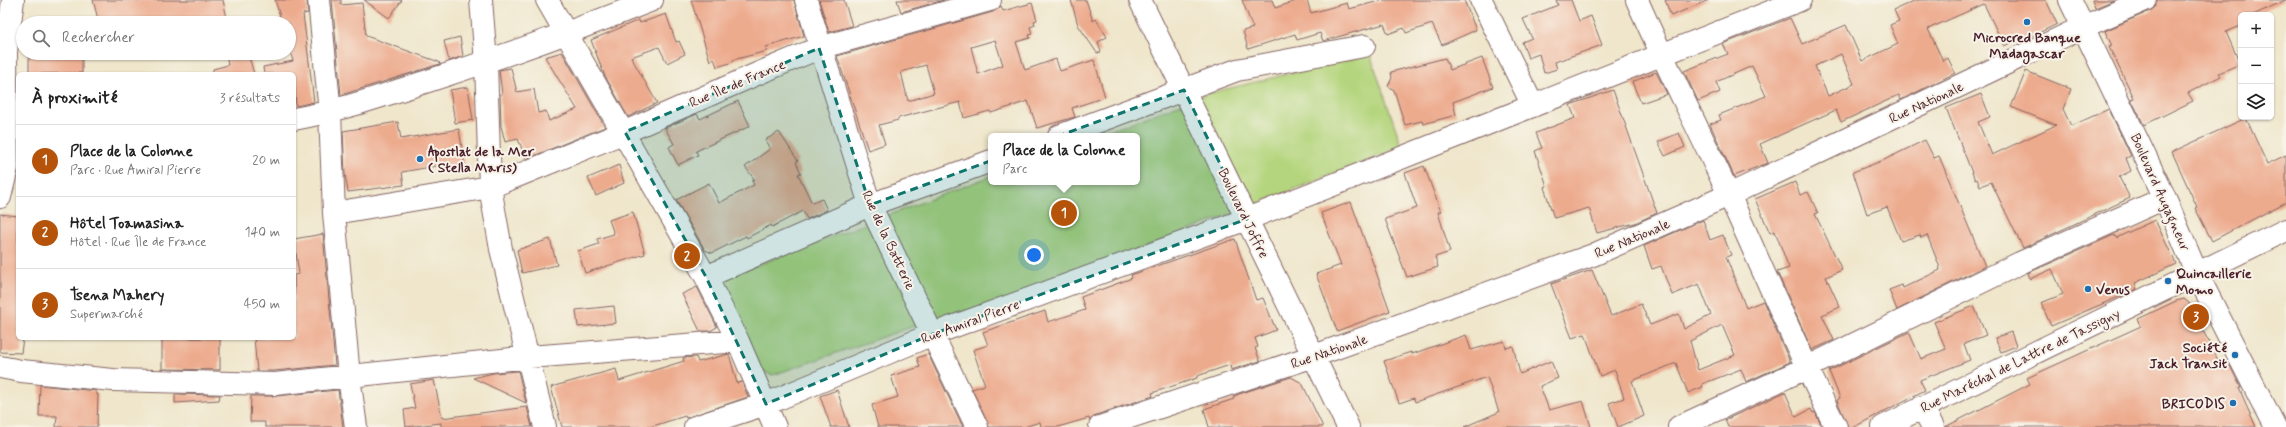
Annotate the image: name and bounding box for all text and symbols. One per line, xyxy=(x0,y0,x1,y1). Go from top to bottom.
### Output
map controls xyxy=(2238,12,2274,120)
button: + xyxy=(2238,12,2274,48)
search box xyxy=(16,16,296,60)
marker: Microcred Banque Madagascar xyxy=(2022,17,2032,27)
icon: search xyxy=(30,27,52,49)
text: Rechercher xyxy=(62,28,135,48)
place label: Microcred Banque Madagascar xyxy=(1973,29,2081,65)
button: − xyxy=(2238,48,2274,84)
street label: Rue Île de France xyxy=(687,56,788,112)
street label: Rue Nationale xyxy=(1886,78,1967,128)
button: layers xyxy=(2238,84,2274,120)
text: À proximité xyxy=(32,87,117,109)
text: 3 résultats xyxy=(220,90,280,107)
street label: Boulevard Augagneur xyxy=(2124,131,2194,255)
popup xyxy=(988,133,1140,185)
text: Place de la Colonne xyxy=(1003,141,1125,161)
text: Place de la Colonne xyxy=(70,142,193,162)
place label: Apostlat de la Mer ( Stella Maris) xyxy=(428,143,535,177)
text: 1 xyxy=(42,152,48,169)
text: 20 m xyxy=(252,152,280,169)
marker: Apostlat de la Mer ( Stella Maris) xyxy=(415,154,425,164)
text: Parc xyxy=(1003,161,1027,178)
text: Parc · Rue Amiral Pierre xyxy=(70,162,201,179)
street label: Boulevard Joffre xyxy=(1214,165,1273,261)
street label: Rue de la Batterie xyxy=(857,188,919,293)
pin: 1 xyxy=(1051,198,1077,228)
text: Hôtel Toamasina xyxy=(70,214,184,234)
street label: Rue Nationale xyxy=(1592,215,1673,263)
text: 2 xyxy=(42,224,48,241)
text: 140 m xyxy=(245,224,280,241)
text: Hôtel · Rue Île de France xyxy=(70,234,206,251)
pin: 2 xyxy=(674,241,700,271)
your location xyxy=(1024,245,1044,265)
place label: Quincaillerie Momo xyxy=(2176,265,2252,299)
marker: Quincaillerie Momo xyxy=(2163,276,2173,286)
place label: Venus xyxy=(2096,281,2130,299)
marker: Venus xyxy=(2083,284,2093,294)
text: Tsena Mahery xyxy=(70,286,164,306)
text: 3 xyxy=(42,296,48,313)
text: 450 m xyxy=(244,296,280,313)
street label: Rue Amiral Pierre xyxy=(918,296,1022,348)
pin: 3 xyxy=(2183,302,2209,332)
street label: Rue Maréchal de Lattre de Tassigny xyxy=(1918,305,2124,418)
text: Supermarché xyxy=(70,306,143,323)
street label: Rue Nationale xyxy=(1288,330,1371,374)
place label: Société Jack Transit xyxy=(2149,339,2228,373)
marker: Société Jack Transit xyxy=(2230,350,2240,360)
place label: BRICODIS xyxy=(2162,395,2226,413)
marker: BRICODIS xyxy=(2228,398,2238,408)

